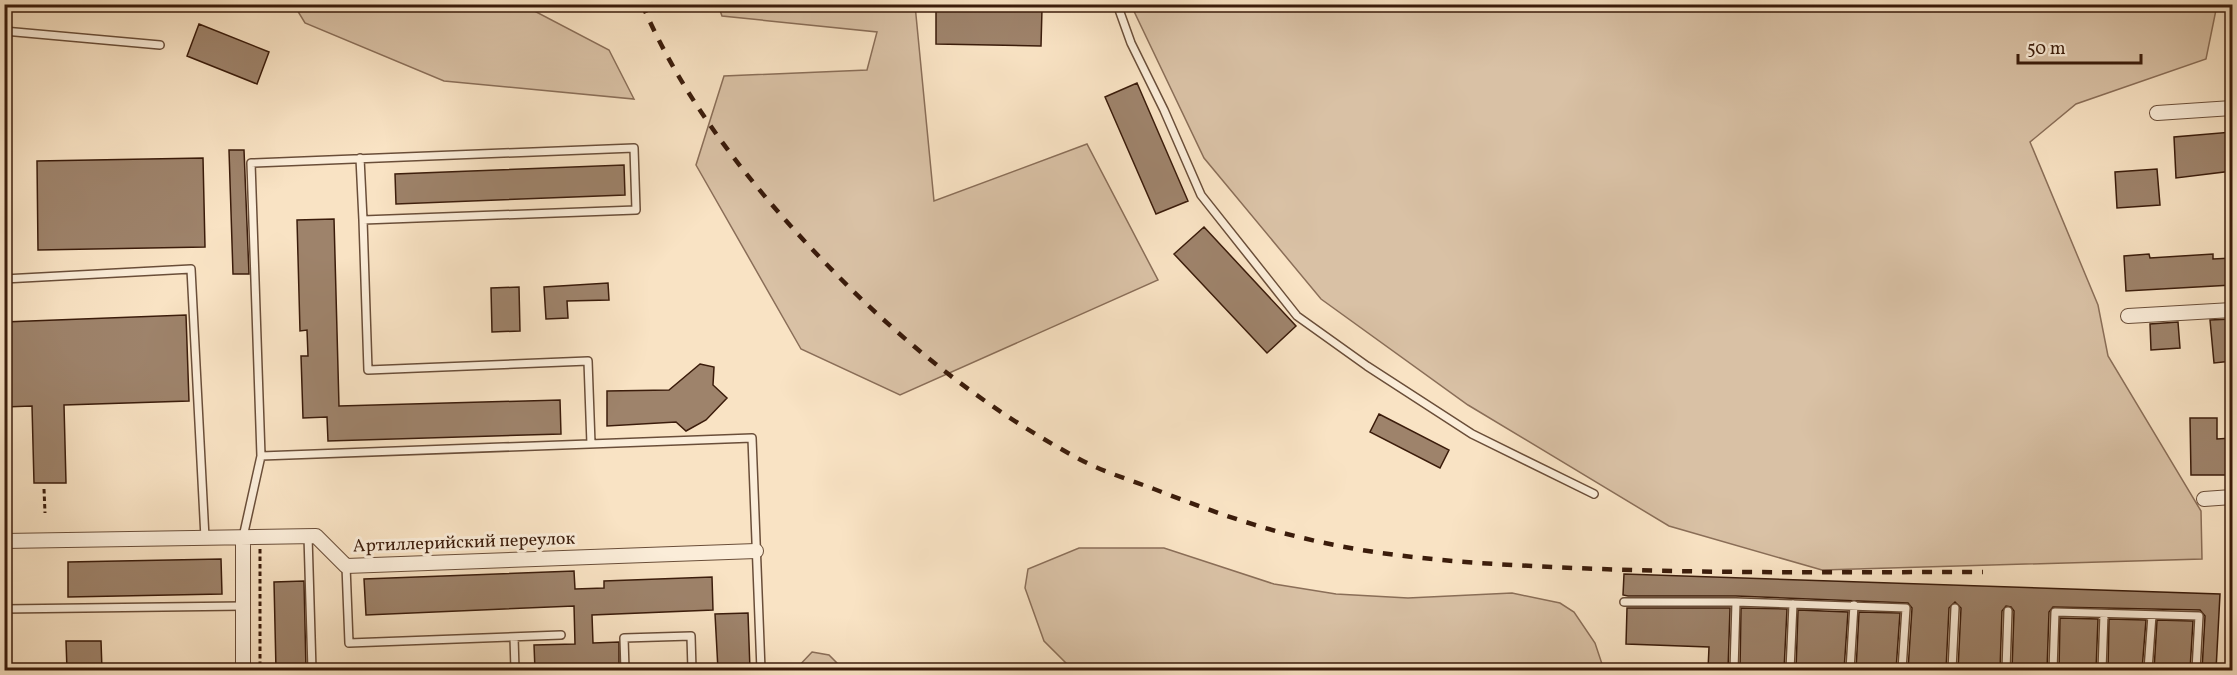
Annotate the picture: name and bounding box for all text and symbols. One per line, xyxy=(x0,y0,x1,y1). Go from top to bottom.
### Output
scale bar xyxy=(2018,27,2141,65)
text: 50 m xyxy=(2027,37,2066,62)
street label: Артиллерийский переулок xyxy=(352,527,576,559)

